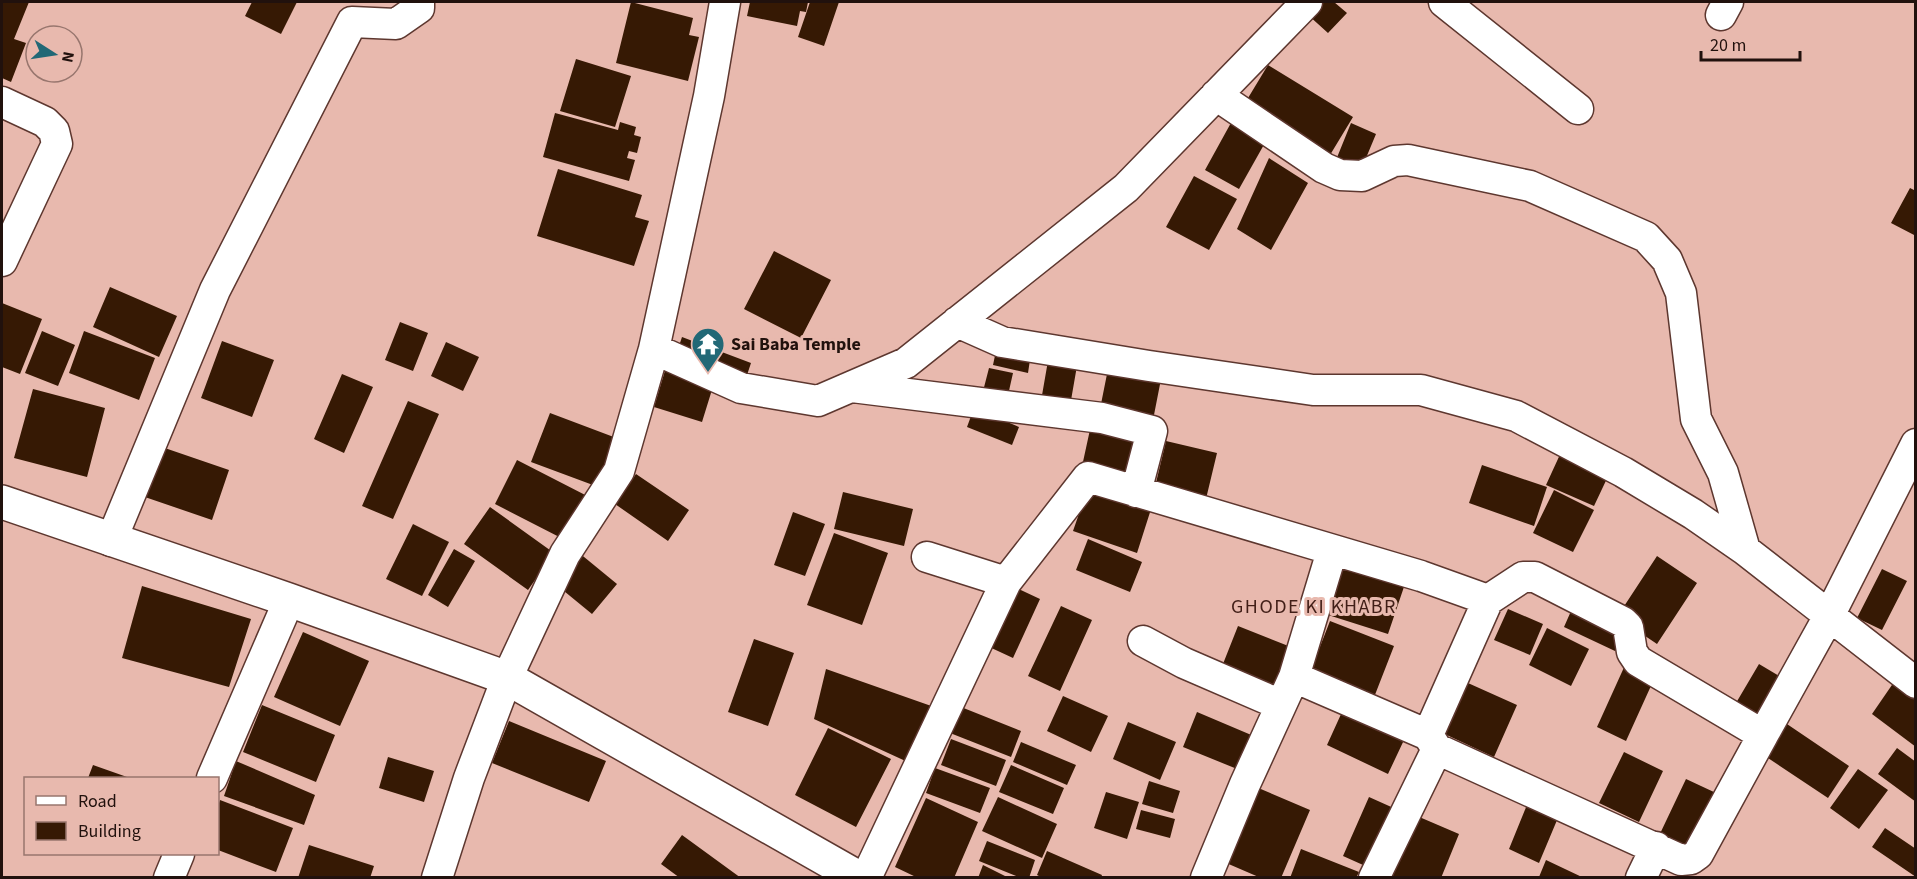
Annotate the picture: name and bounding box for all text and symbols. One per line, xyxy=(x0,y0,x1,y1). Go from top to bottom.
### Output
north arrow xyxy=(24,24,84,84)
scale bar xyxy=(1701,24,1800,62)
text: 20 m xyxy=(1710,33,1746,58)
text: N xyxy=(56,49,80,64)
temple icon: Sai Baba Temple xyxy=(690,326,726,373)
place label: Sai Baba Temple xyxy=(731,332,861,357)
district label: GHODE KI KHABR xyxy=(1231,593,1397,621)
legend xyxy=(24,777,219,855)
text: Road xyxy=(78,789,117,814)
text: Building xyxy=(78,819,141,844)

